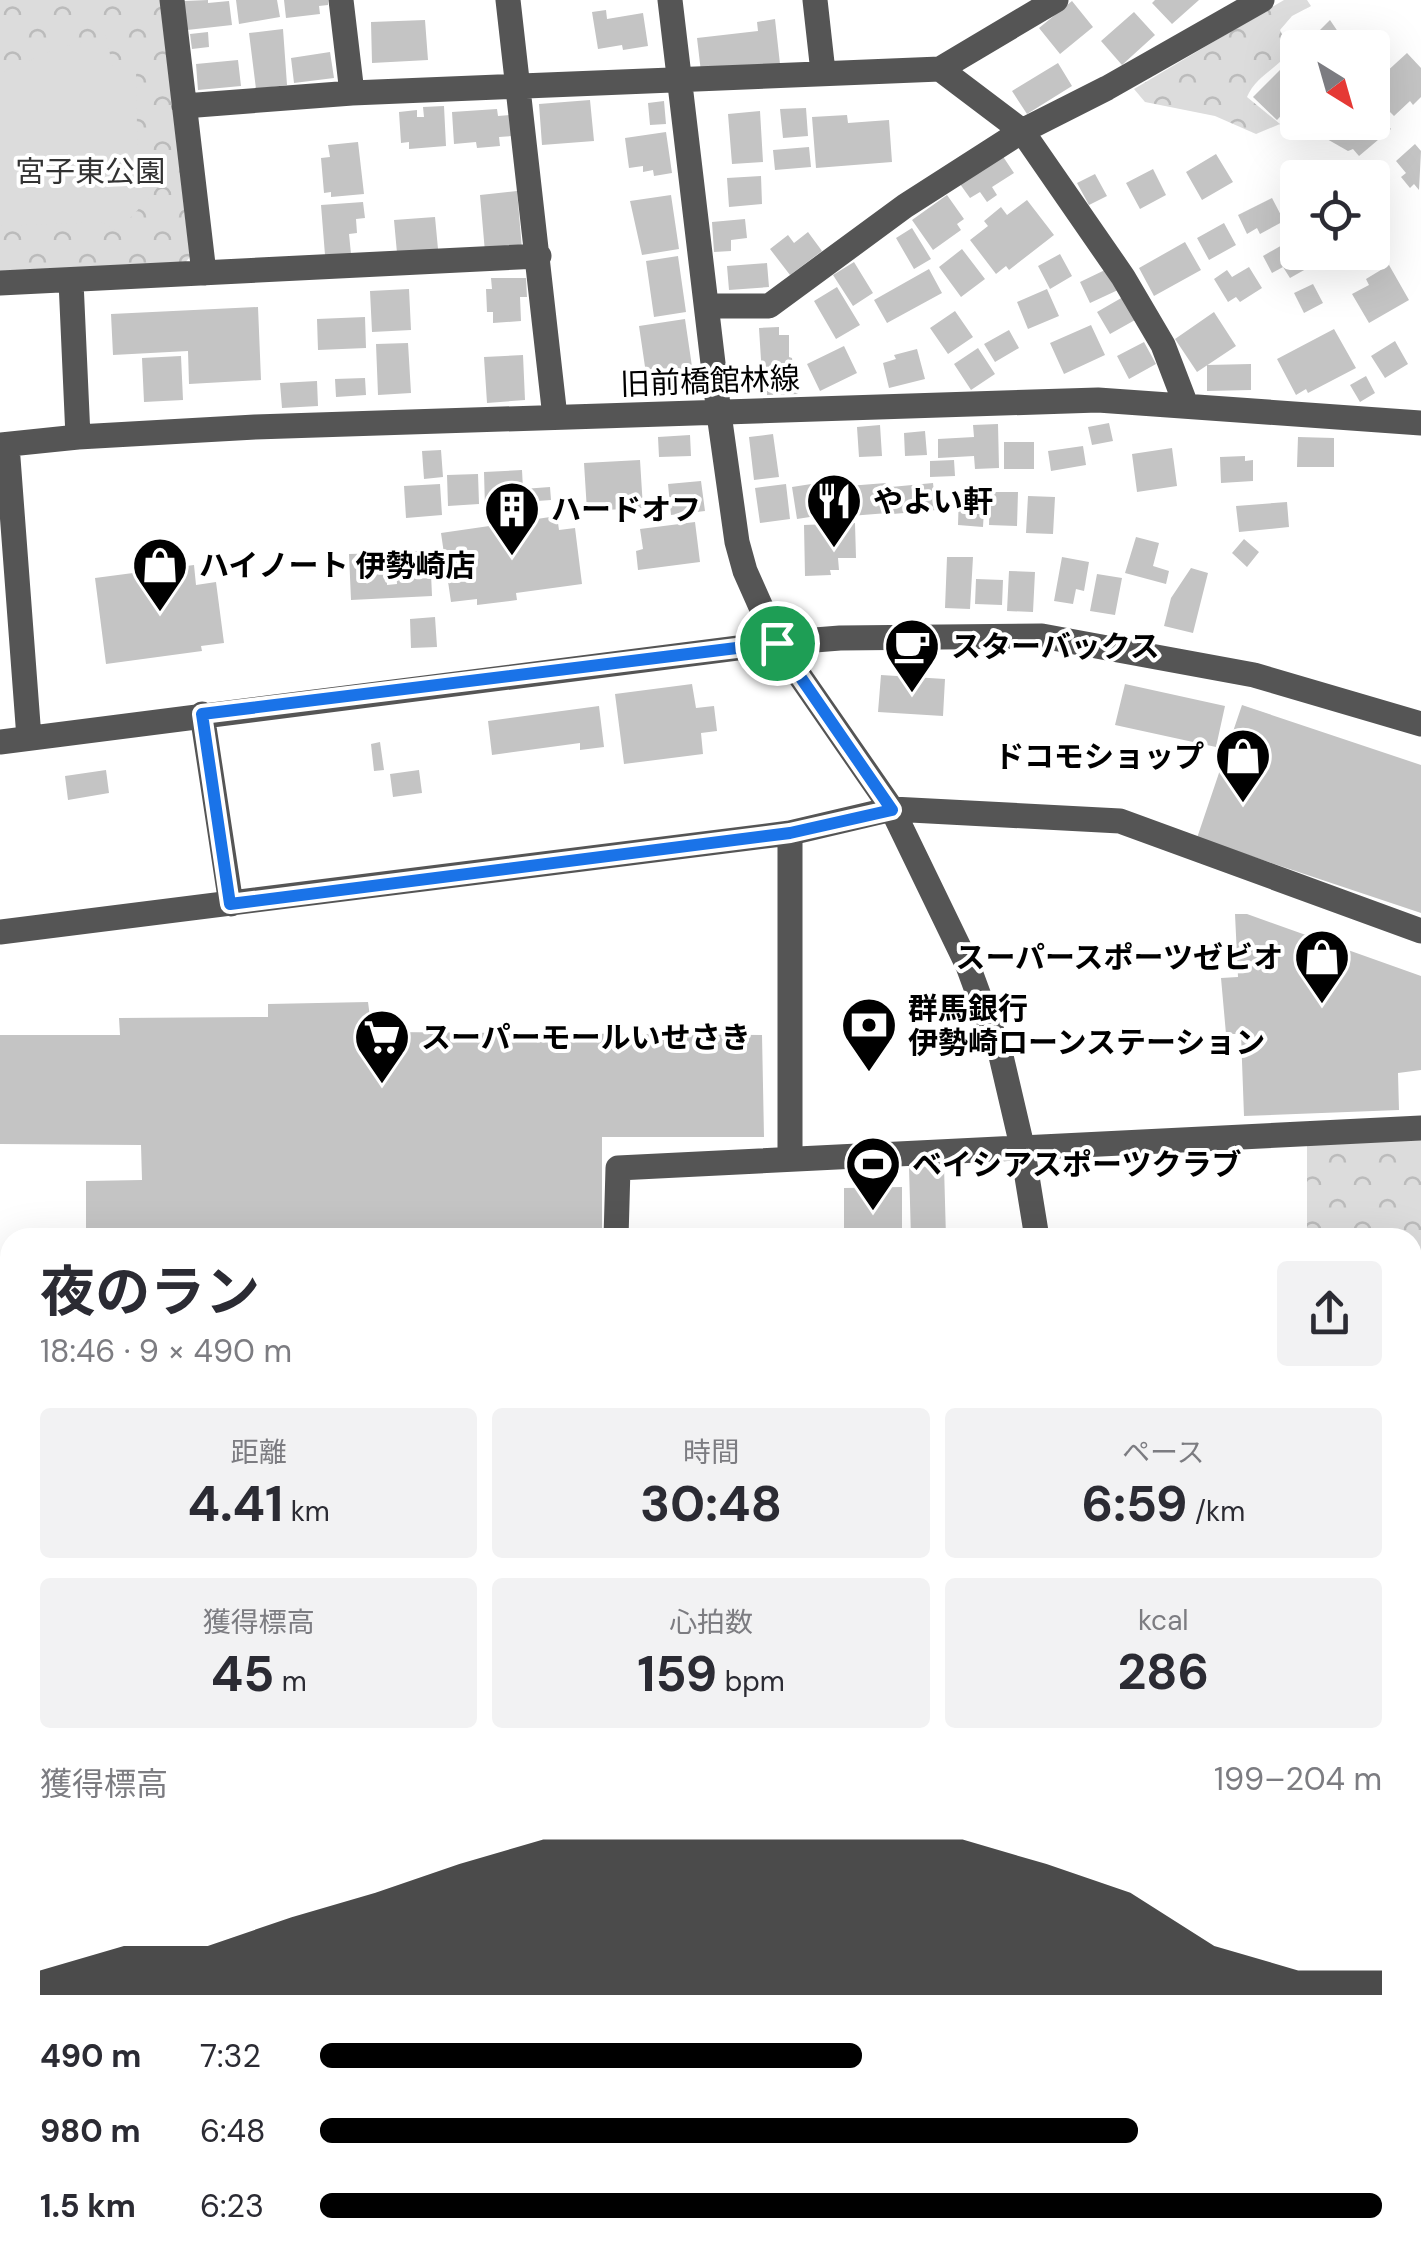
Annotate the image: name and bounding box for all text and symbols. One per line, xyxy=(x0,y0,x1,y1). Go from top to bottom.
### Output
north arrow xyxy=(1280,30,1390,140)
map controls xyxy=(1280,30,1390,270)
park label: 宮子東公園 xyxy=(15,152,165,191)
button: locate xyxy=(1280,160,1390,270)
street label: 旧前橋館林線 xyxy=(619,358,801,404)
restaurant icon: やよい軒 xyxy=(804,471,864,550)
building icon: ハードオフ xyxy=(482,479,542,558)
place label: やよい軒 xyxy=(873,482,993,521)
place label: ハードオフ xyxy=(551,490,701,529)
shop icon: ハイノート 伊勢崎店 xyxy=(130,535,190,614)
place label: ハイノート 伊勢崎店 xyxy=(199,546,475,585)
pin xyxy=(735,601,820,686)
icon: arrive xyxy=(750,616,805,671)
cafe icon: スターバックス xyxy=(882,616,942,695)
place label: スターバックス xyxy=(951,627,1160,666)
shop icon: ドコモショップ xyxy=(1213,726,1273,805)
place label: ドコモショップ xyxy=(994,737,1204,776)
shop icon: スーパースポーツゼビオ xyxy=(1292,927,1352,1006)
place label: スーパースポーツゼビオ xyxy=(955,938,1283,977)
place label: 群馬銀行 伊勢崎ローンステーション xyxy=(908,989,1265,1062)
bank icon: 群馬銀行 伊勢崎ローンステーション xyxy=(839,995,899,1074)
supermarket icon: スーパーモールいせさき xyxy=(352,1007,412,1086)
place label: スーパーモールいせさき xyxy=(421,1018,751,1057)
sports icon: ベイシアスポーツクラブ xyxy=(843,1134,903,1213)
place label: ベイシアスポーツクラブ xyxy=(912,1145,1241,1184)
text: 夜のラン xyxy=(40,1256,260,1328)
button: share xyxy=(1277,1261,1382,1366)
text: 18:46 · 9 × 490 m xyxy=(40,1330,292,1372)
text: 距離 xyxy=(231,1434,287,1471)
text: 時間 xyxy=(683,1434,739,1471)
text: ペース xyxy=(1122,1434,1205,1471)
text: 4.41 xyxy=(188,1471,283,1537)
text: 30:48 xyxy=(640,1471,782,1537)
text: 6:59 xyxy=(1082,1471,1188,1537)
text: km xyxy=(283,1493,330,1530)
text: /km xyxy=(1188,1493,1245,1530)
text: kcal xyxy=(1138,1602,1189,1639)
text: 獲得標高 xyxy=(203,1604,315,1641)
text: 心拍数 xyxy=(669,1604,753,1641)
text: 286 xyxy=(1117,1639,1209,1705)
text: 45 xyxy=(211,1641,274,1707)
text: 159 xyxy=(637,1641,717,1707)
text: m xyxy=(274,1663,307,1700)
text: bpm xyxy=(717,1663,785,1700)
text: 199–204 m xyxy=(1214,1758,1382,1800)
text: 獲得標高 xyxy=(40,1763,168,1805)
text: 490 m xyxy=(40,2035,141,2077)
text: 7:32 xyxy=(200,2035,261,2077)
text: 980 m xyxy=(40,2110,141,2152)
text: 6:48 xyxy=(200,2110,265,2152)
text: 1.5 km xyxy=(40,2185,136,2227)
text: 6:23 xyxy=(200,2185,264,2227)

